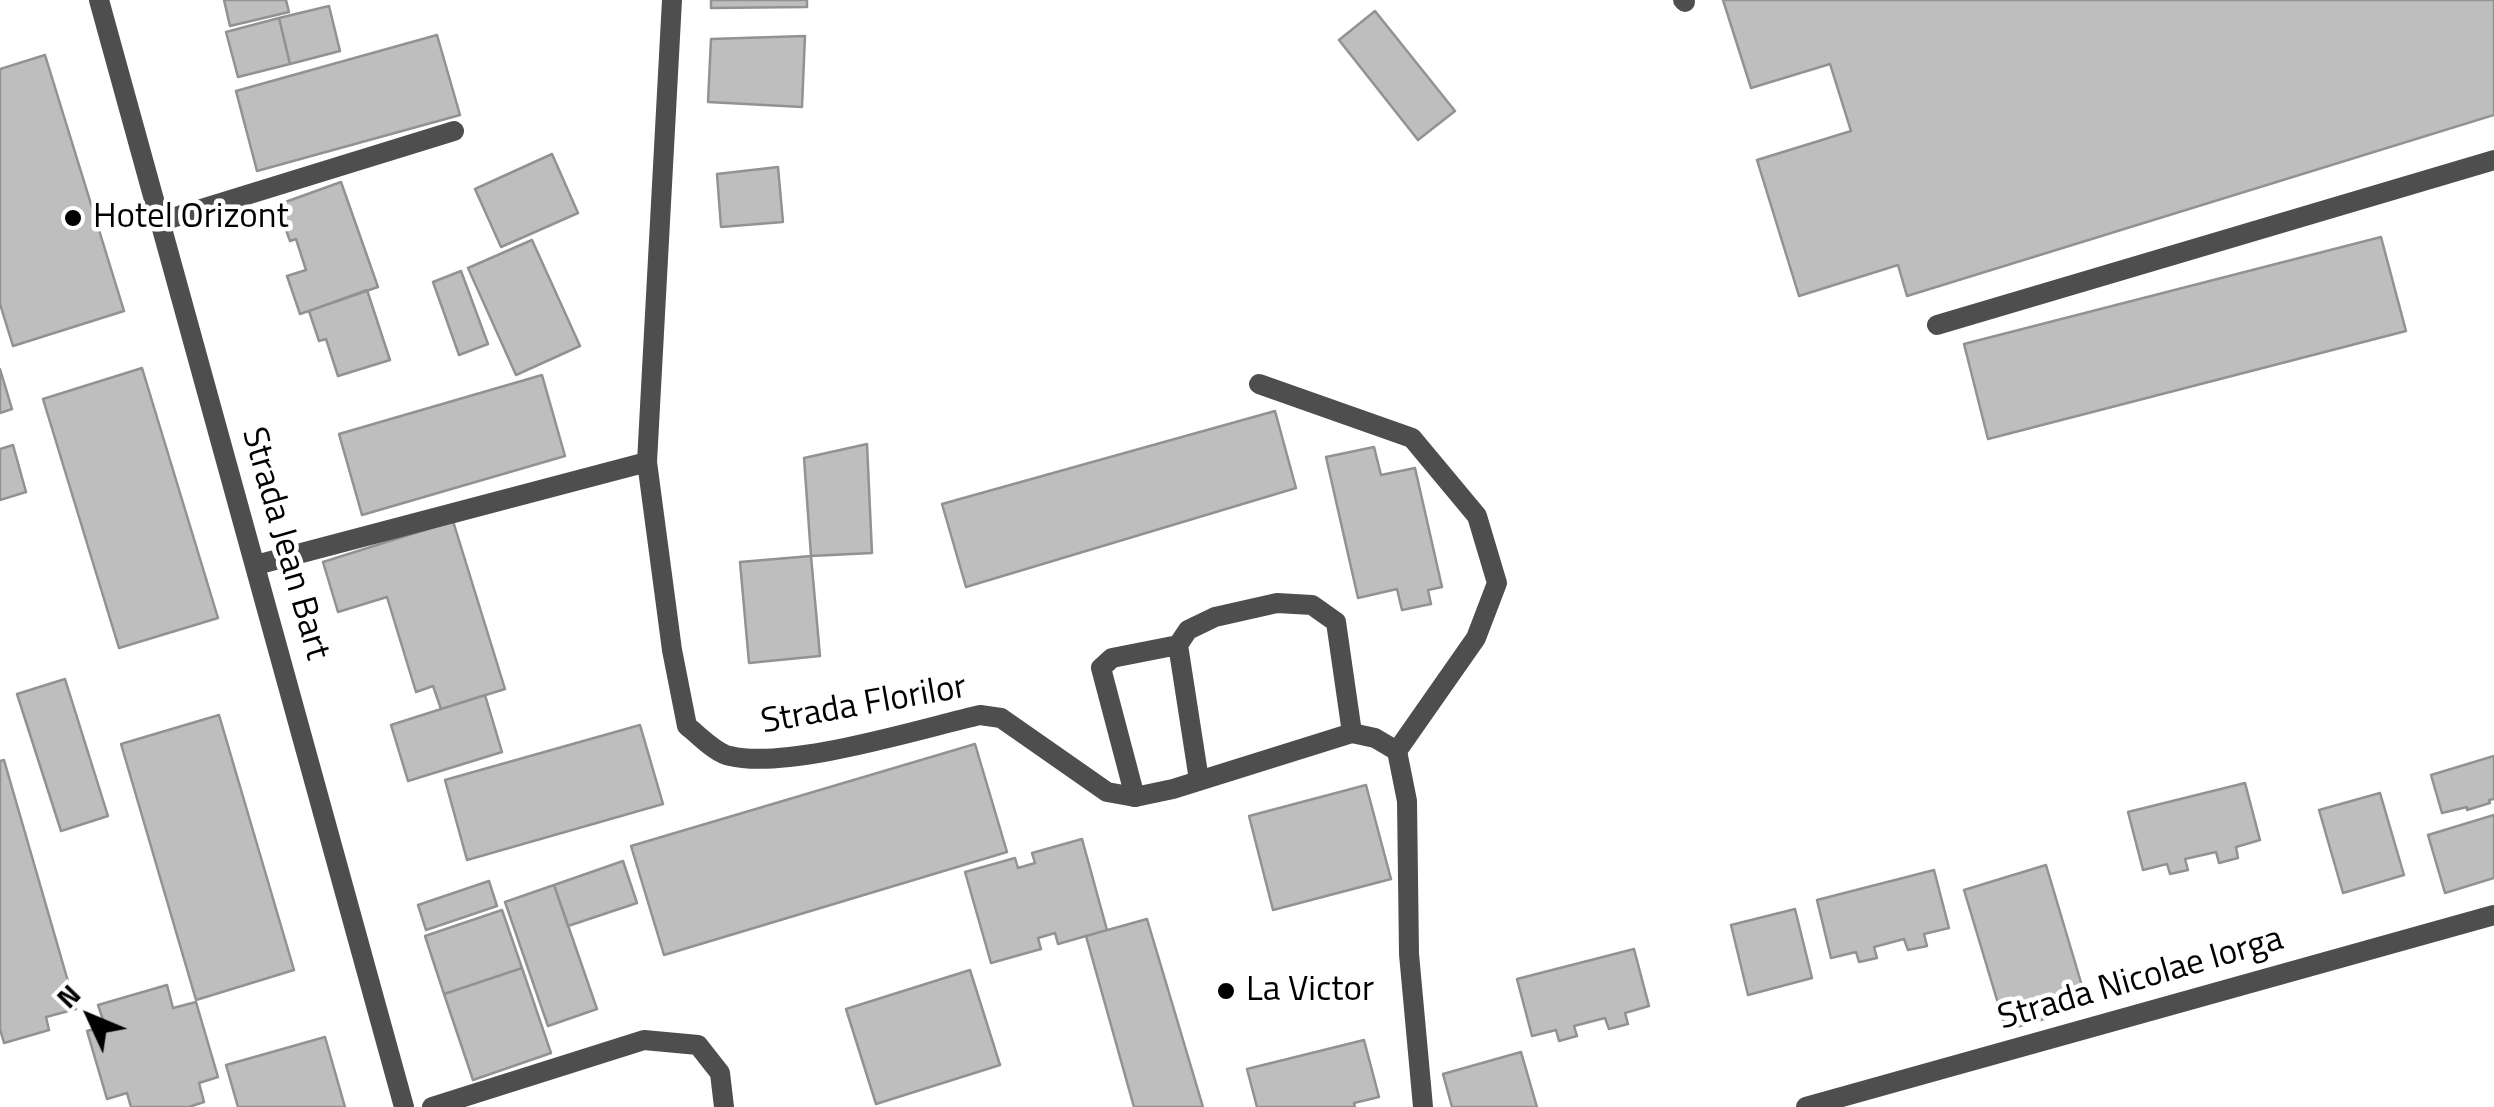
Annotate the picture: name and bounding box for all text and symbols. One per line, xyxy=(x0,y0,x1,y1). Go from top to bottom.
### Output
place label: Hotel Orizont xyxy=(93,197,289,239)
marker: Hotel Orizont xyxy=(62,207,84,229)
street label: Strada Jean Bart xyxy=(231,423,337,665)
street label: Strada Florilor xyxy=(758,667,970,745)
street label: Strada Nicolae Iorga xyxy=(1994,919,2288,1041)
north arrow xyxy=(40,967,140,1067)
place label: La Victor xyxy=(1246,970,1374,1012)
text: N xyxy=(46,974,90,1018)
marker: La Victor xyxy=(1215,980,1237,1002)

